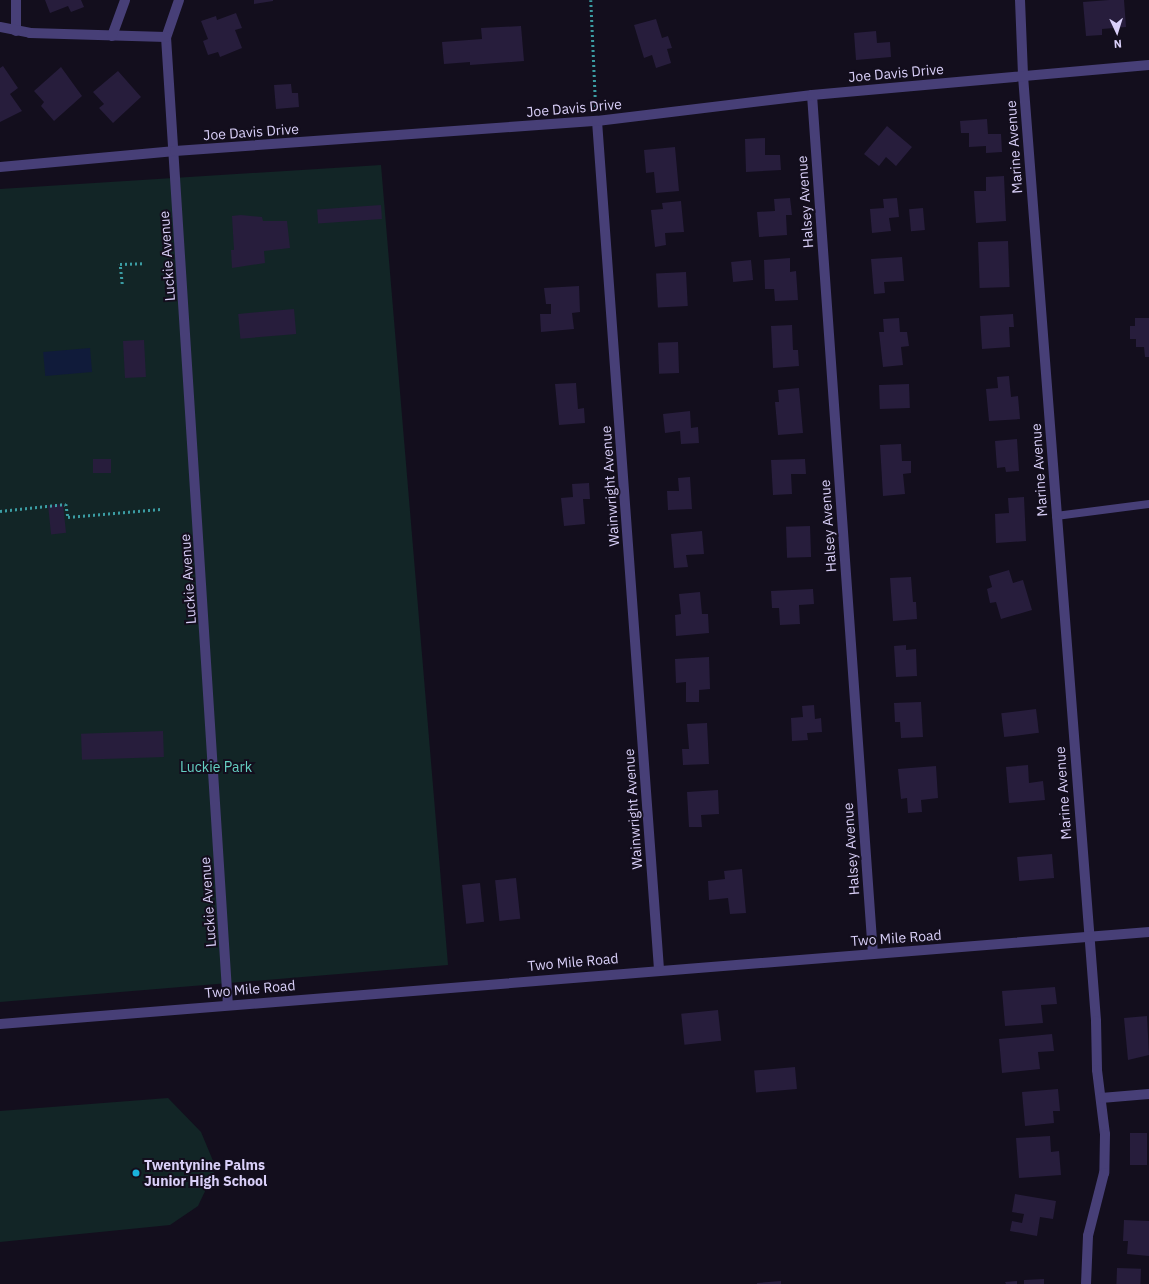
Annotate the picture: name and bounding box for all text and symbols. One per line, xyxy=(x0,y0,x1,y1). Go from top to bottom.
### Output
north arrow xyxy=(1097,12,1137,52)
text: N xyxy=(1113,37,1122,51)
street label: Joe Davis Drive xyxy=(848,60,944,86)
street label: Joe Davis Drive xyxy=(526,95,622,121)
street label: Marine Avenue xyxy=(1002,100,1026,194)
street label: Joe Davis Drive xyxy=(203,120,299,144)
street label: Halsey Avenue xyxy=(793,155,817,249)
street label: Luckie Avenue xyxy=(155,210,179,302)
street label: Marine Avenue xyxy=(1027,423,1051,517)
street label: Wainwright Avenue xyxy=(597,425,623,547)
street label: Halsey Avenue xyxy=(816,479,840,573)
street label: Luckie Avenue xyxy=(176,533,200,625)
street label: Marine Avenue xyxy=(1051,746,1075,840)
street label: Wainwright Avenue xyxy=(620,748,646,870)
park label: Luckie Park xyxy=(180,759,252,775)
street label: Halsey Avenue xyxy=(839,802,863,896)
street label: Luckie Avenue xyxy=(196,856,220,948)
street label: Two Mile Road xyxy=(850,926,942,950)
street label: Two Mile Road xyxy=(527,950,619,974)
street label: Two Mile Road xyxy=(204,977,296,1001)
place label: Twentynine Palms Junior High School xyxy=(144,1157,267,1190)
marker: Twentynine Palms Junior High School xyxy=(131,1168,141,1178)

